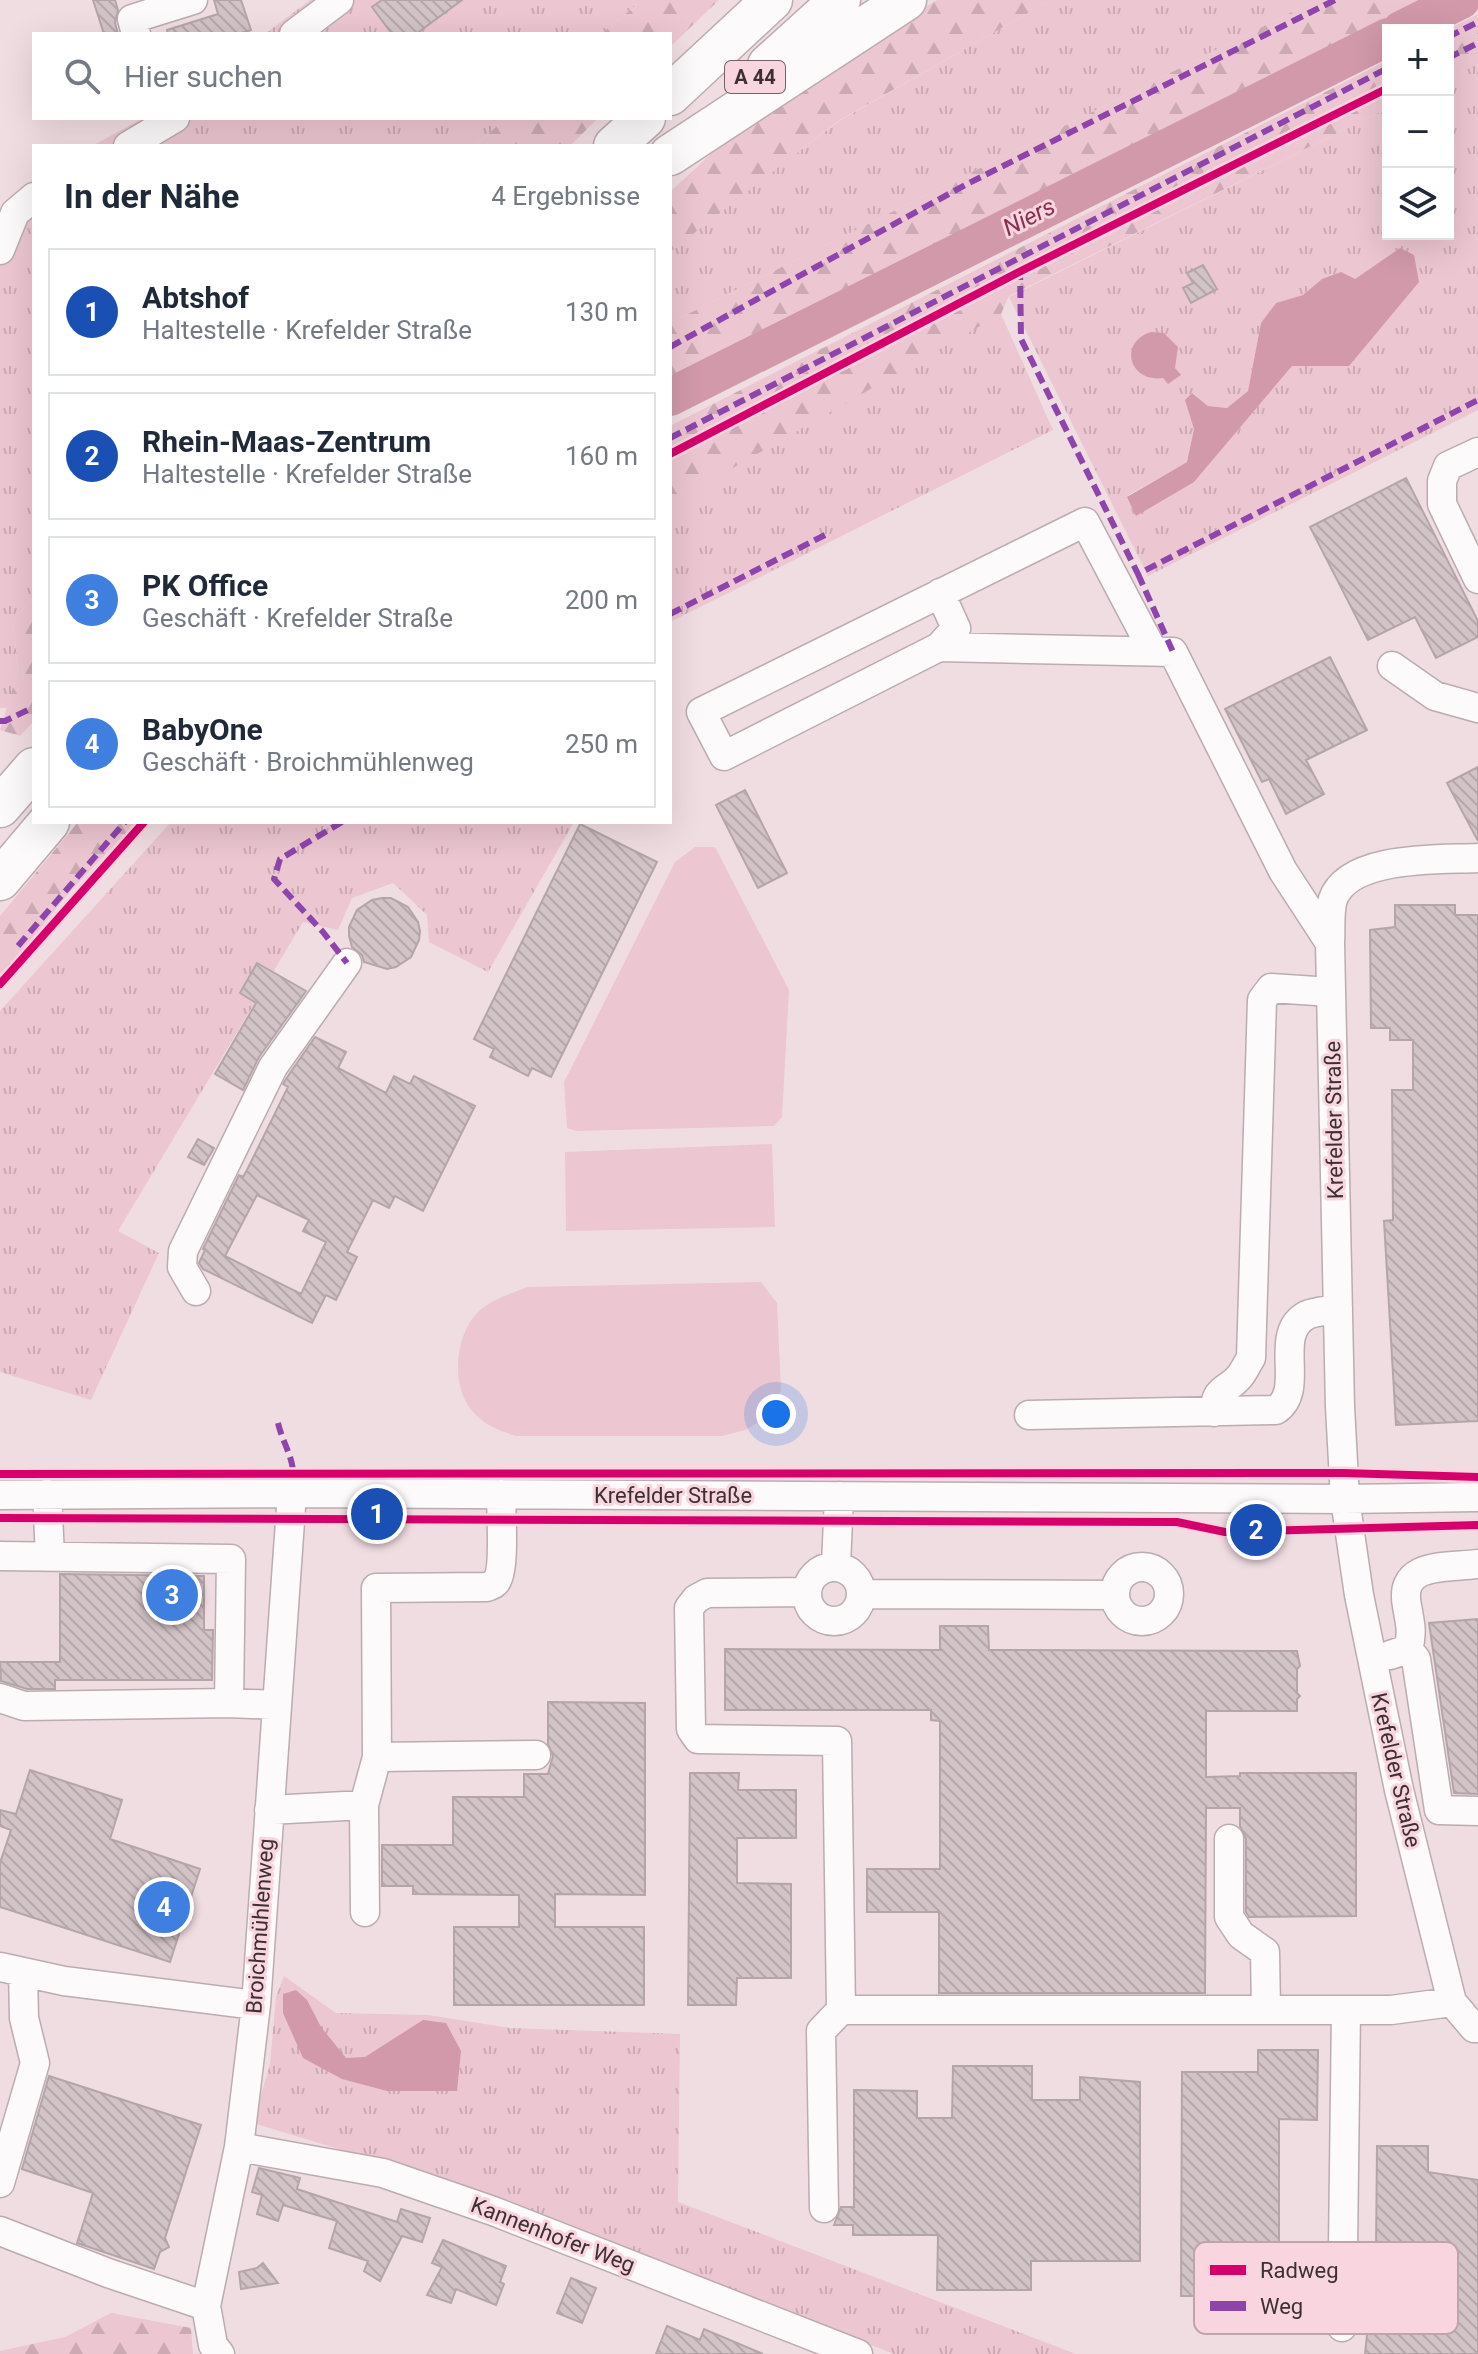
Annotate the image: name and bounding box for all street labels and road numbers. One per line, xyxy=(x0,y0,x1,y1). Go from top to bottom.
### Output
road number: A 44 xyxy=(725,61,785,93)
street label: Krefelder Straße xyxy=(1320,1041,1348,1199)
street label: Krefelder Straße xyxy=(594,1483,752,1508)
street label: Krefelder Straße xyxy=(1366,1690,1426,1850)
street label: Broichmühlenweg xyxy=(241,1837,279,2015)
street label: Kannenhofer Weg xyxy=(467,2192,639,2278)

